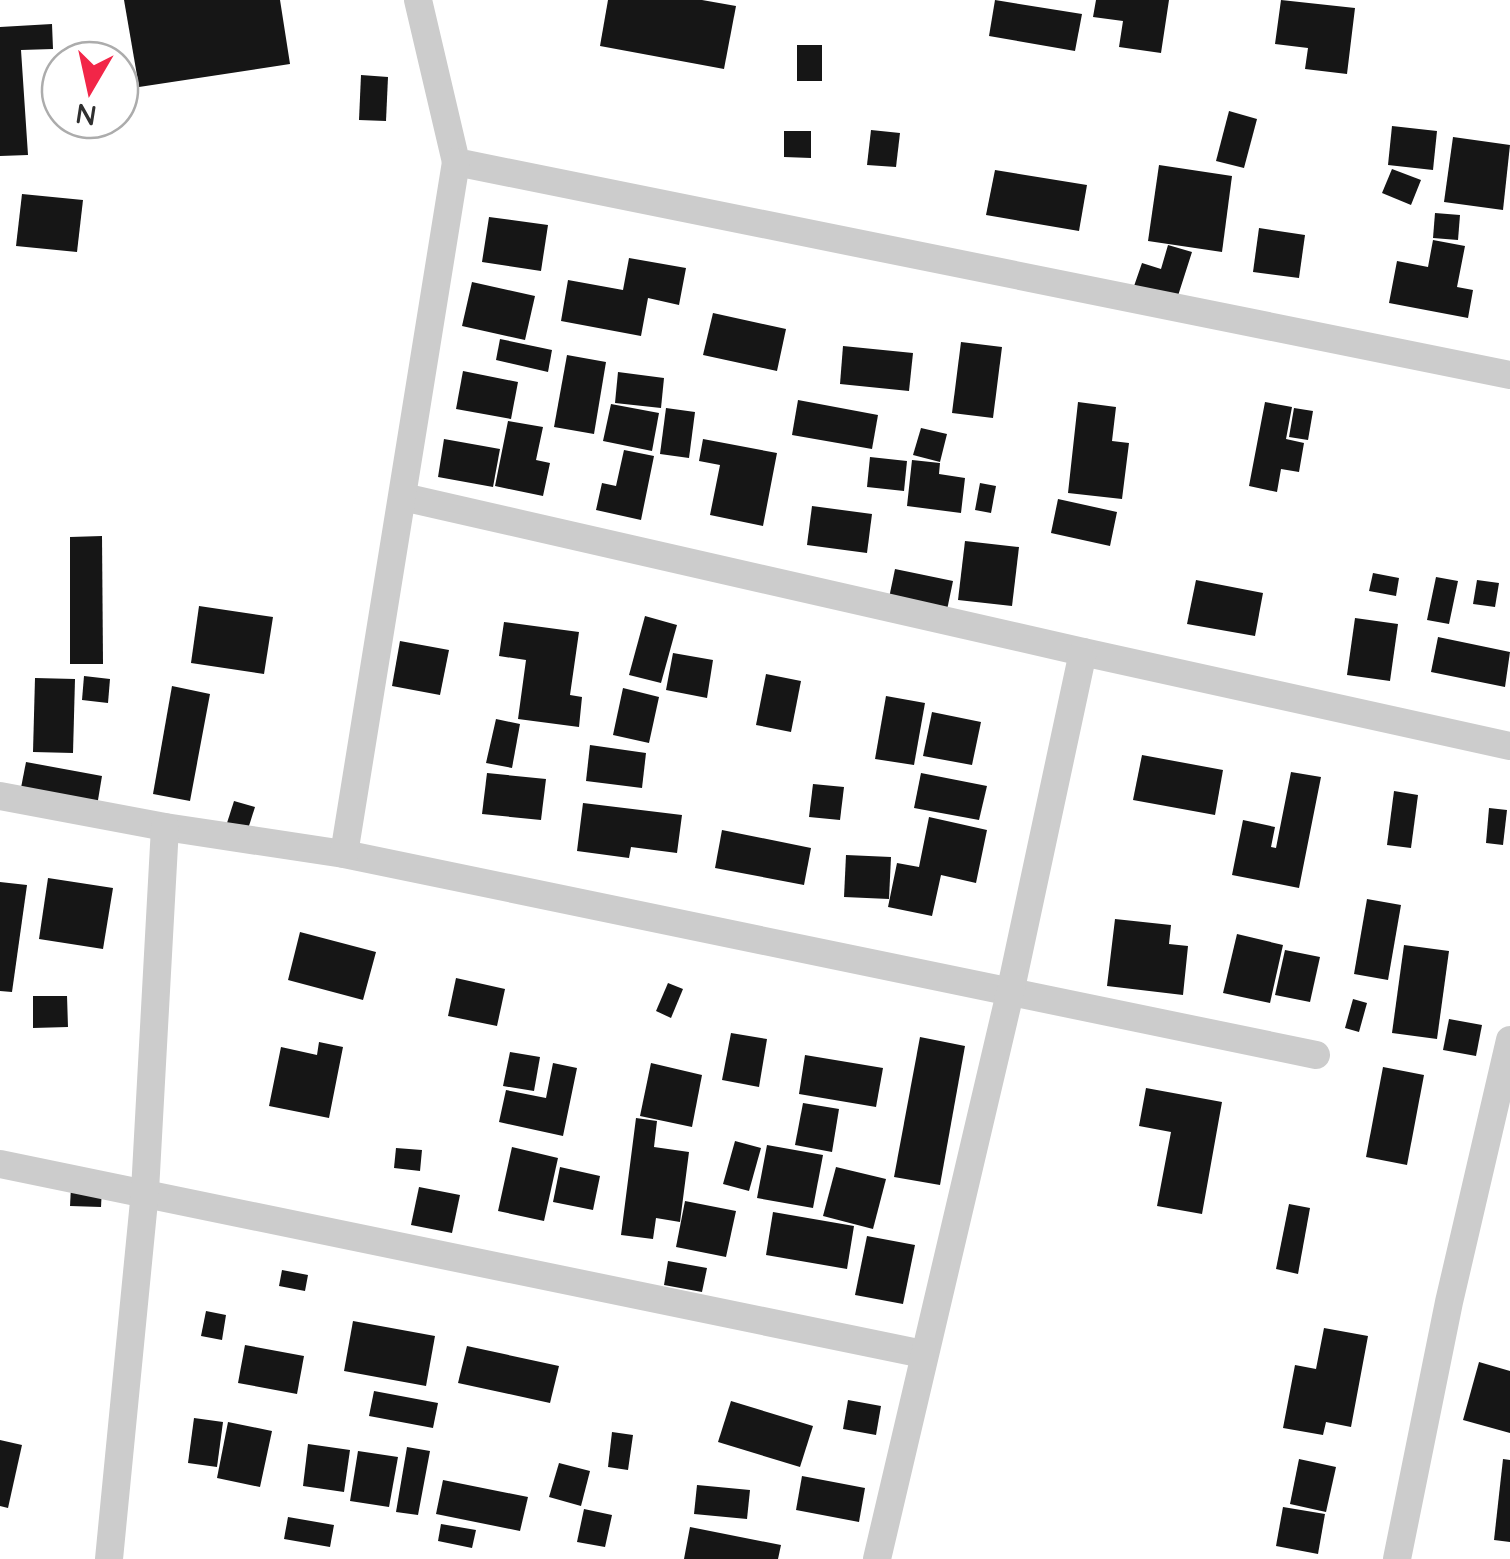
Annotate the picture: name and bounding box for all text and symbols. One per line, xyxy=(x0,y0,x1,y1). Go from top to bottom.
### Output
north arrow xyxy=(40,40,140,140)
text: N xyxy=(73,96,99,134)

